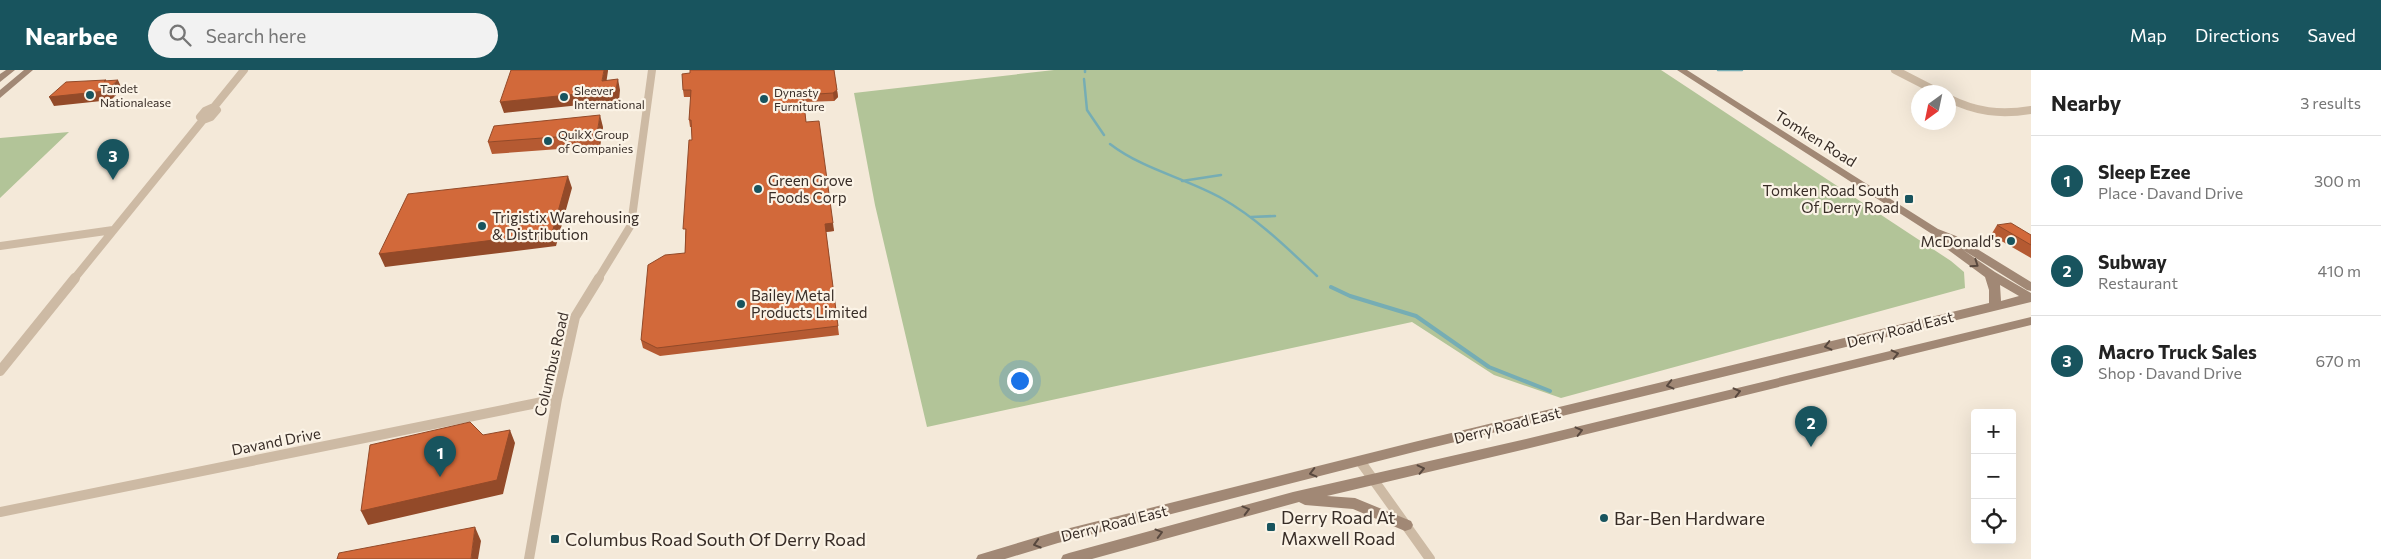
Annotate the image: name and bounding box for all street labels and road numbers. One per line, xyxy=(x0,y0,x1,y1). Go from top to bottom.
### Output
street label: Tomken Road xyxy=(1772,106,1860,170)
street label: Derry Road East xyxy=(1845,307,1955,351)
street label: Columbus Road xyxy=(530,310,572,418)
street label: Derry Road East xyxy=(1452,403,1562,447)
street label: Davand Drive xyxy=(230,424,322,458)
street label: Derry Road East xyxy=(1059,501,1169,545)

